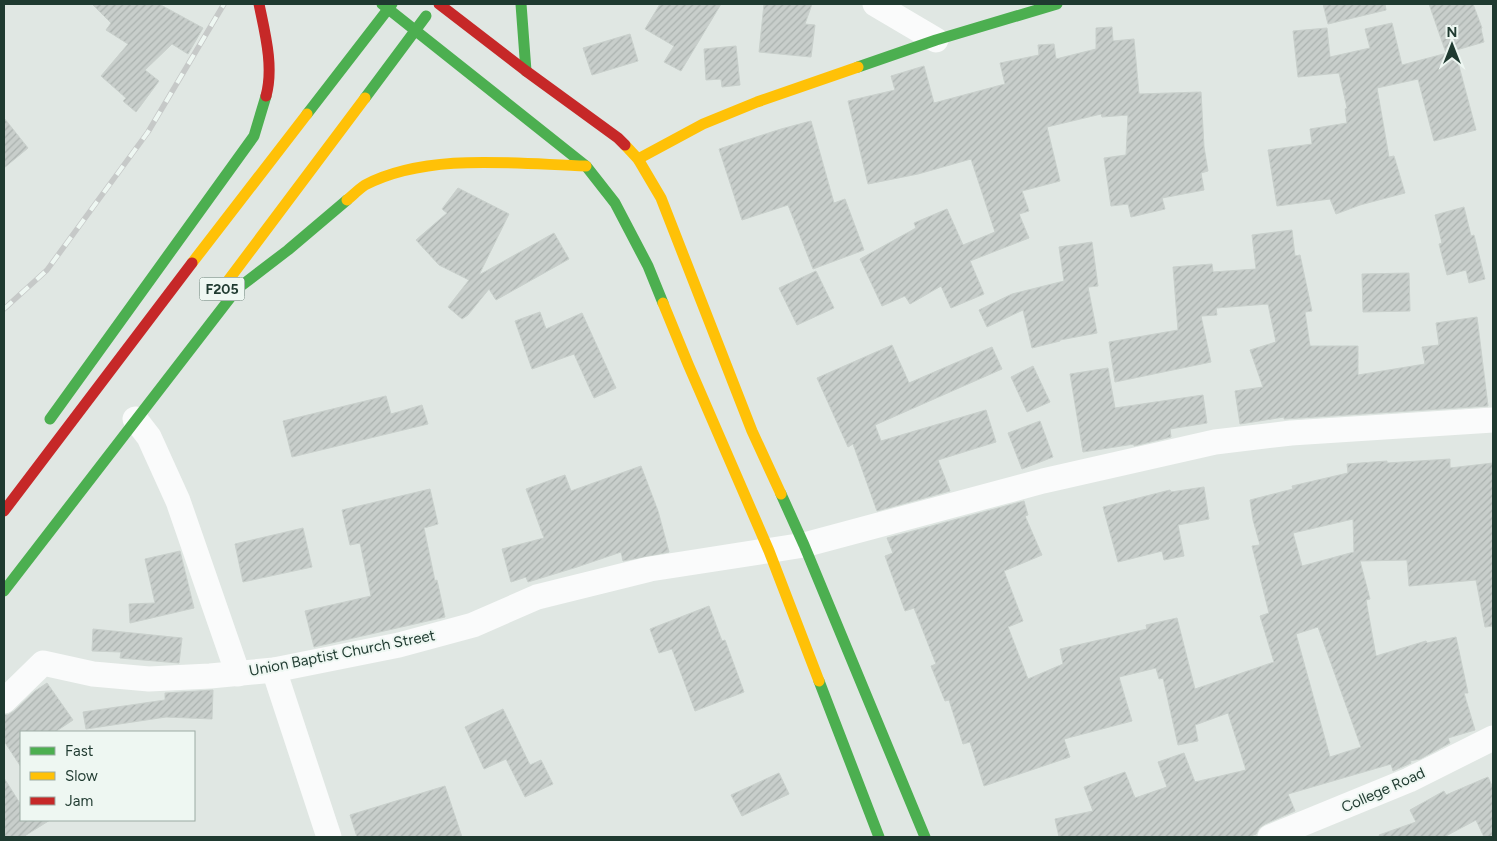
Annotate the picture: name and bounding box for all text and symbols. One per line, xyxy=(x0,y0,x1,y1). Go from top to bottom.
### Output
north arrow xyxy=(1427,20,1477,70)
text: N xyxy=(1447,24,1457,41)
road number: F205 xyxy=(200,278,244,300)
street label: Union Baptist Church Street xyxy=(247,626,437,680)
legend xyxy=(20,731,195,821)
text: Fast xyxy=(65,742,94,760)
street label: College Road xyxy=(1338,764,1428,816)
text: Slow xyxy=(65,767,98,785)
text: Jam xyxy=(65,792,93,810)

